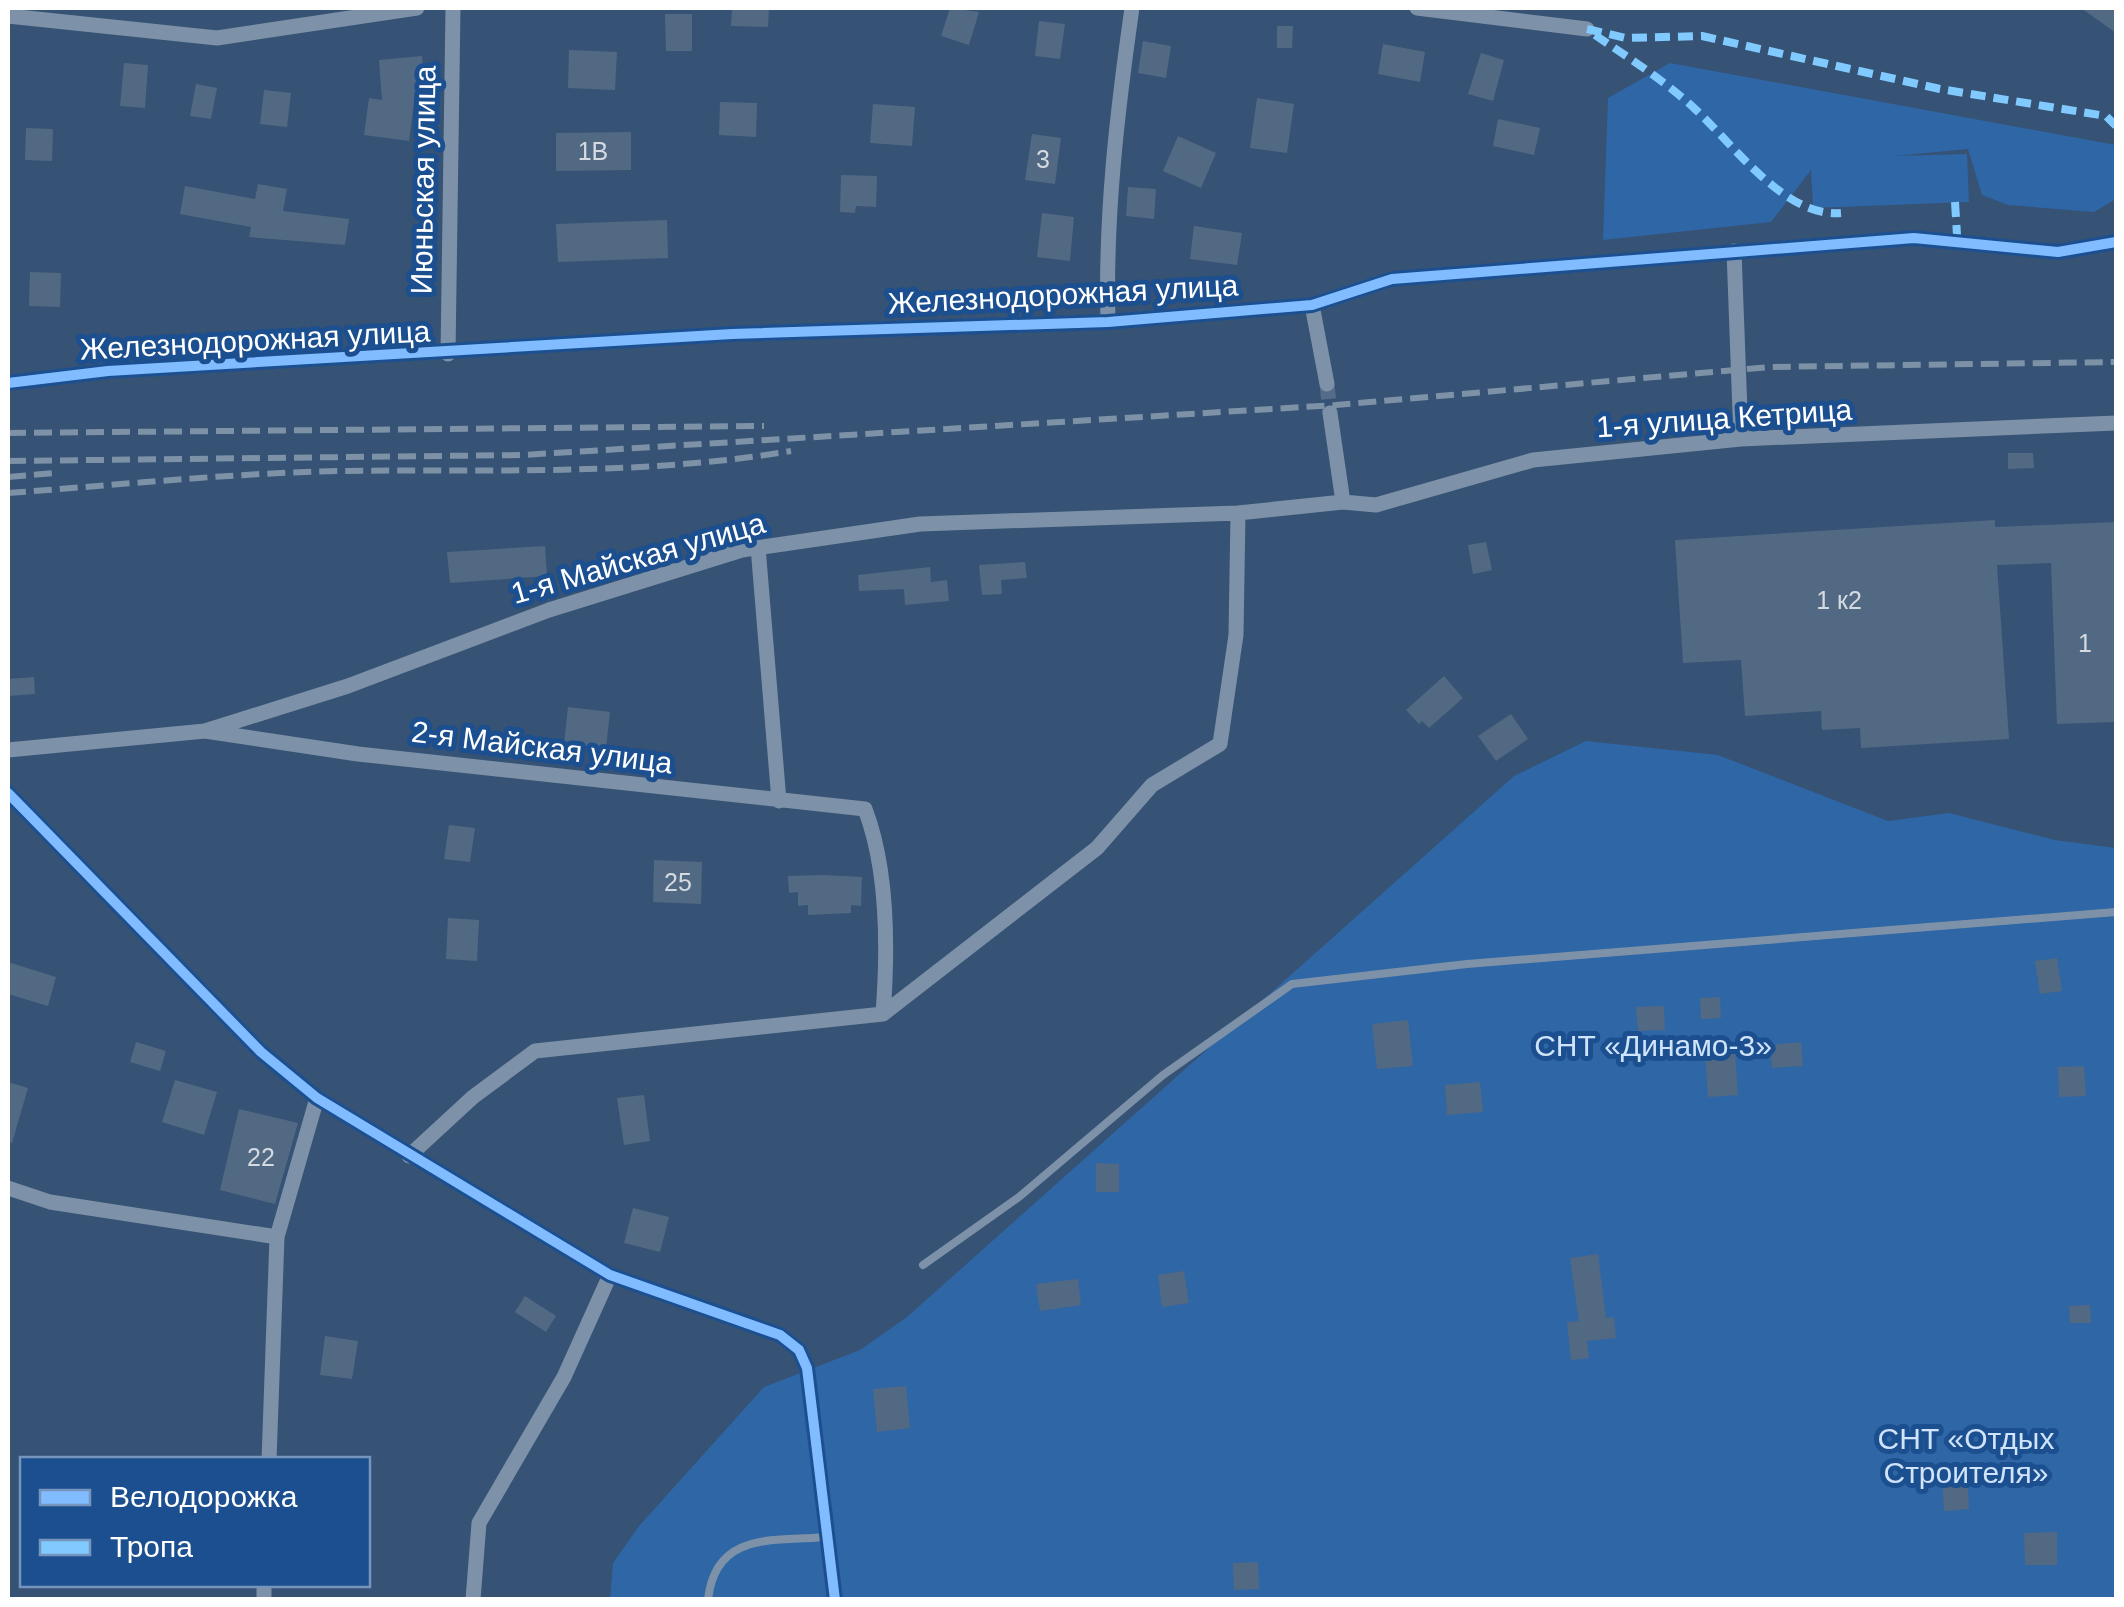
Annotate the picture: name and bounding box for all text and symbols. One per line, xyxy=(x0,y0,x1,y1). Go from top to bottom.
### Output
street label: Июньская улица xyxy=(405,65,441,295)
house number: 1В xyxy=(578,137,608,165)
house number: 3 xyxy=(1036,145,1050,173)
street label: Железнодорожная улица xyxy=(887,268,1239,320)
street label: Железнодорожная улица xyxy=(79,314,431,366)
street label: 1-я улица Кетрица xyxy=(1595,393,1853,443)
street label: 1-я Майская улица xyxy=(507,506,769,610)
house number: 1 к2 xyxy=(1816,586,1862,614)
house number: 1 xyxy=(2078,629,2092,657)
street label: 2-я Майская улица xyxy=(410,715,675,779)
house number: 25 xyxy=(664,868,692,896)
park label: СНТ «Динамо-3» xyxy=(1534,1029,1772,1062)
house number: 22 xyxy=(247,1143,275,1171)
park label: СНТ «Отдых Строителя» xyxy=(1878,1422,2054,1489)
legend xyxy=(20,1457,370,1587)
text: Велодорожка xyxy=(110,1480,298,1513)
text: Тропа xyxy=(110,1530,193,1563)

